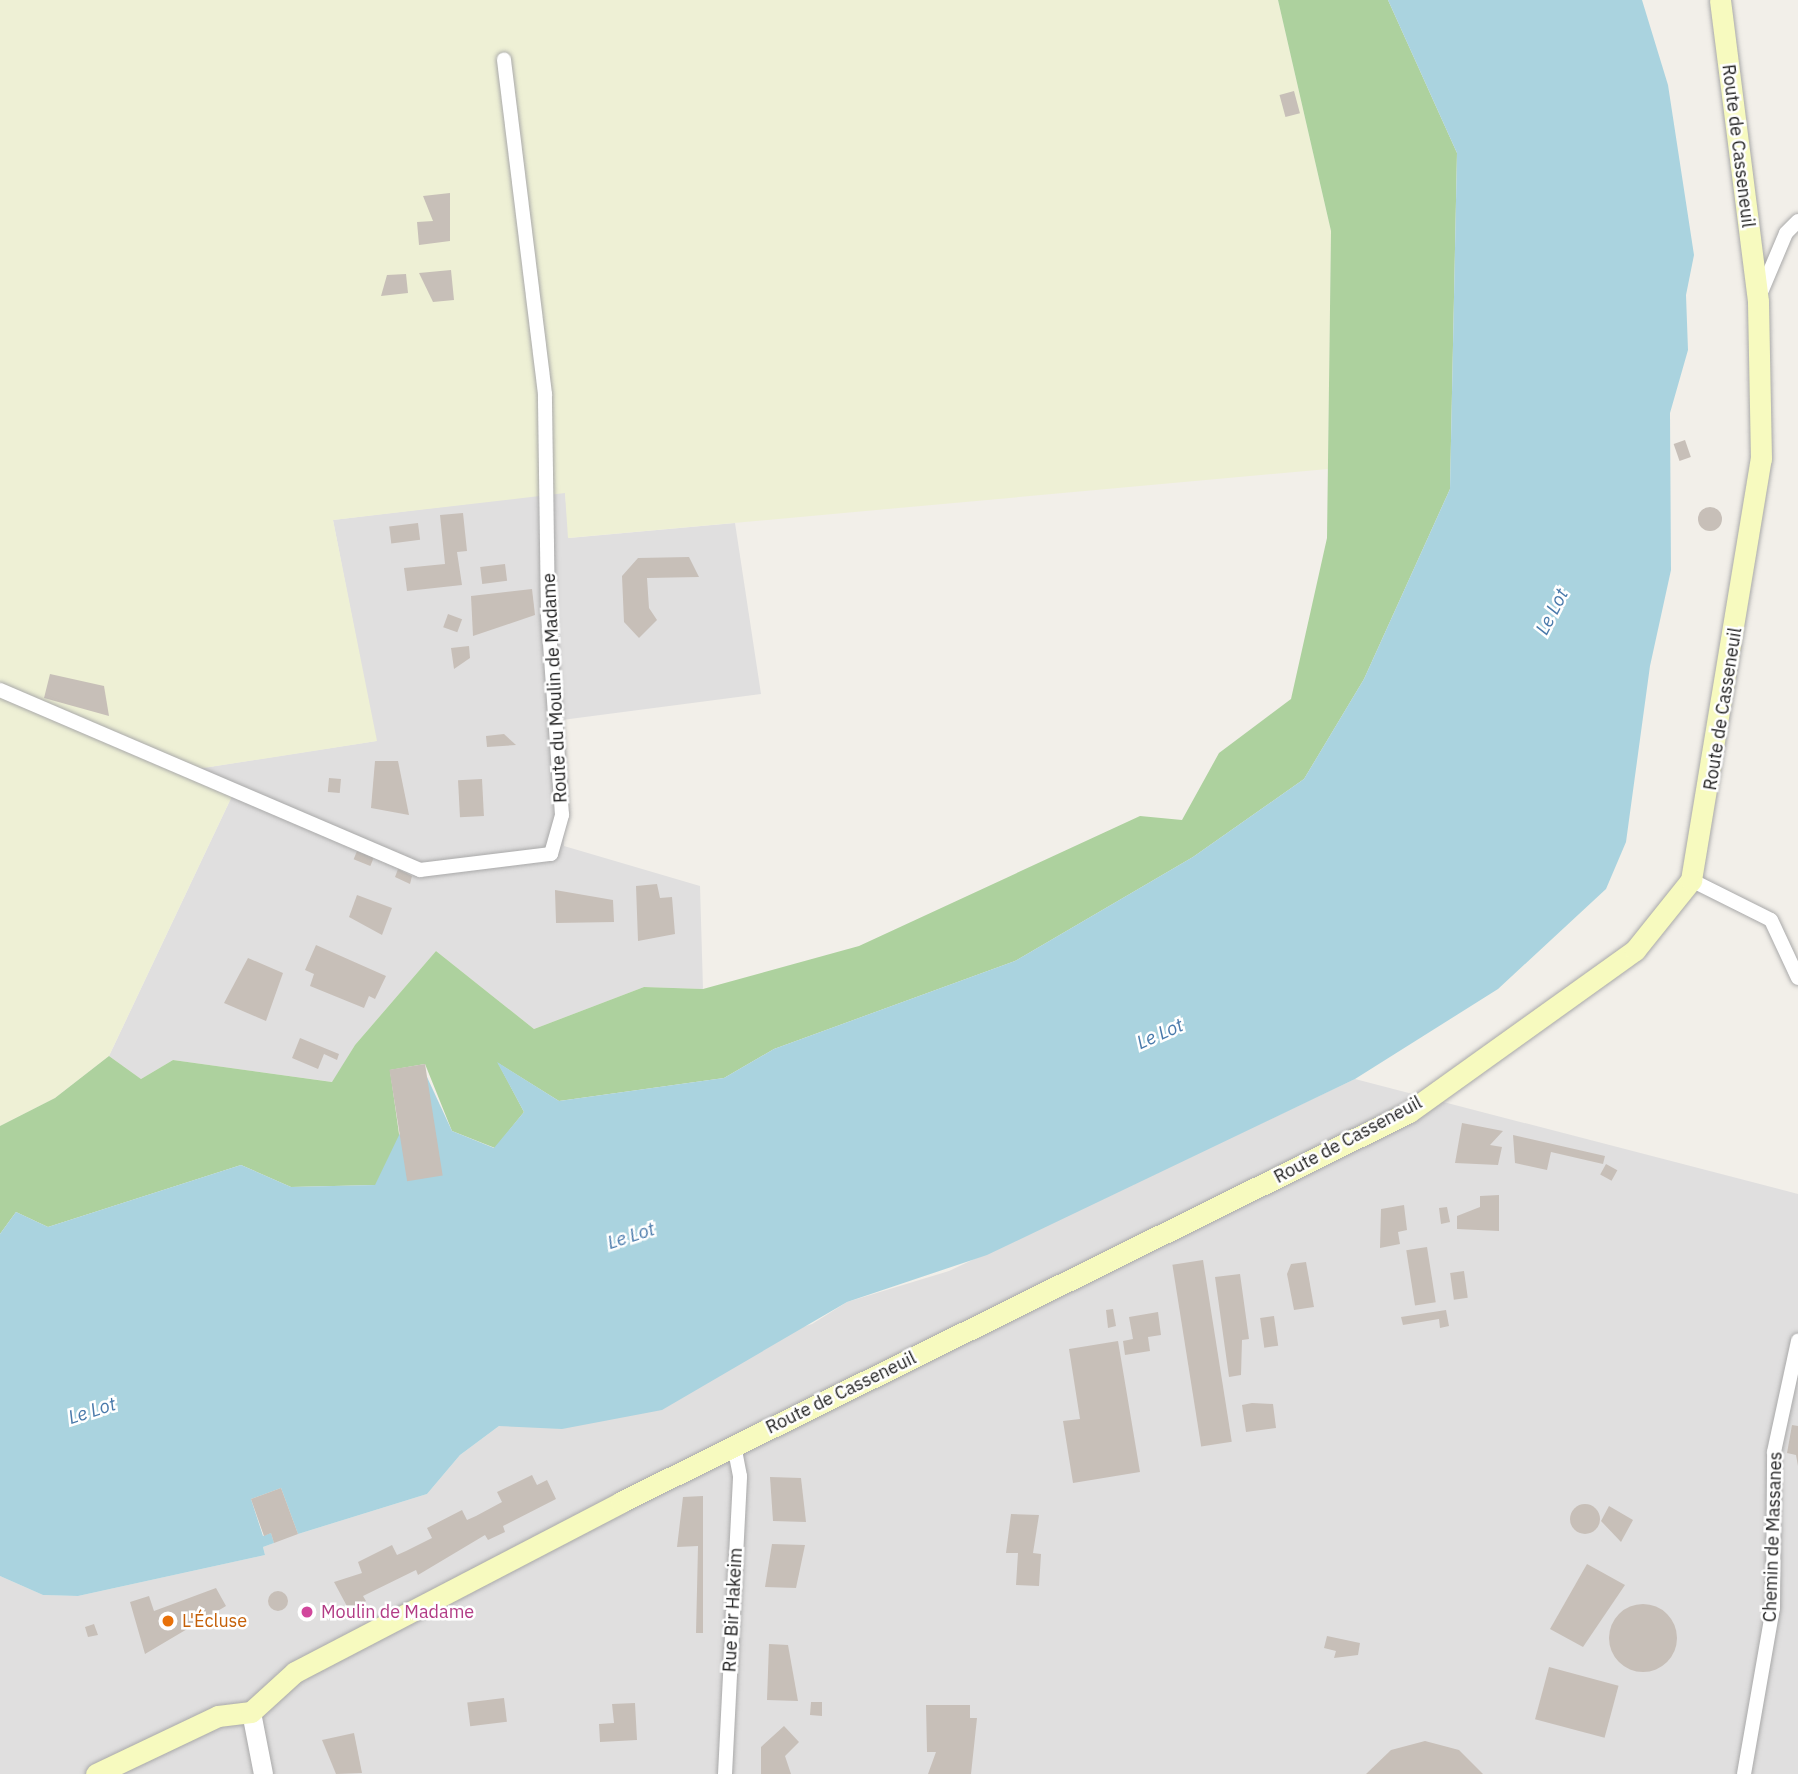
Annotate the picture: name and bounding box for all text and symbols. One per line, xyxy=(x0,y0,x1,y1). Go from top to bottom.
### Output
street label: Route de Casseneuil xyxy=(1717,63,1759,229)
street label: Route du Moulin de Madame xyxy=(538,573,572,803)
water label: Le Lot xyxy=(1531,585,1573,639)
street label: Route de Casseneuil xyxy=(1699,626,1747,792)
water label: Le Lot xyxy=(1133,1014,1187,1054)
street label: Route de Casseneuil xyxy=(1270,1092,1426,1188)
water label: Le Lot xyxy=(604,1218,658,1254)
street label: Route de Casseneuil xyxy=(762,1347,920,1439)
water label: Le Lot xyxy=(65,1393,119,1429)
street label: Chemin de Massanes xyxy=(1759,1451,1787,1623)
street label: Rue Bir Hakeim xyxy=(719,1547,747,1673)
place label: Moulin de Madame xyxy=(321,1601,474,1623)
marker: Moulin de Madame xyxy=(299,1604,315,1620)
place label: L'Écluse xyxy=(182,1610,247,1632)
marker: L'Écluse xyxy=(160,1613,176,1629)

